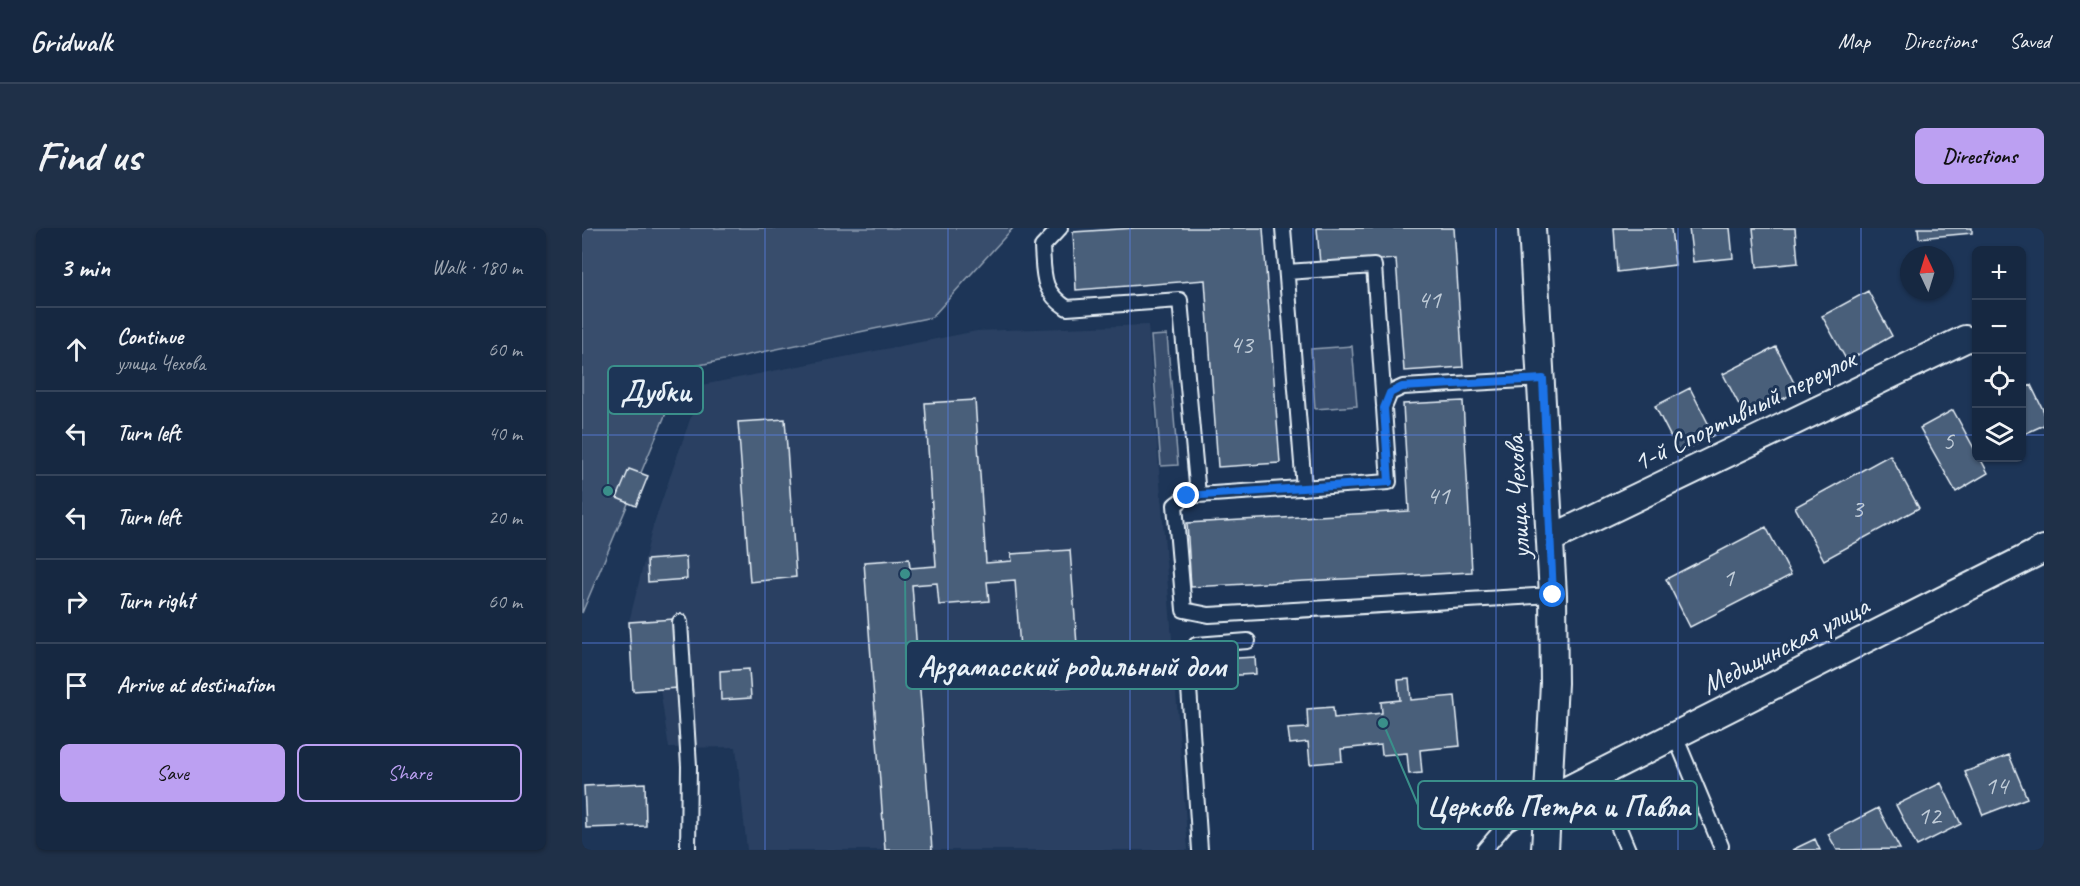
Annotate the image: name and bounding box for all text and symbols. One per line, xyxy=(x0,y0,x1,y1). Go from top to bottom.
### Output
text: Gridwalk xyxy=(30,24,112,59)
text: Map xyxy=(1838,28,1870,54)
text: Directions xyxy=(1903,28,1976,54)
text: Saved xyxy=(2009,28,2050,54)
button: Directions xyxy=(1915,128,2044,184)
text: Find us xyxy=(36,130,141,183)
north arrow xyxy=(1900,246,1954,300)
map controls xyxy=(1972,246,2026,462)
button: + xyxy=(1972,246,2026,300)
text: 3 min xyxy=(60,251,110,284)
text: Walk · 180 m xyxy=(432,255,522,280)
house number: 41 xyxy=(1417,283,1442,316)
button: − xyxy=(1972,300,2026,354)
text: Continue xyxy=(117,323,183,351)
house number: 43 xyxy=(1229,328,1255,361)
icon: ahead xyxy=(60,333,93,366)
text: 60 m xyxy=(488,337,522,362)
street label: 1-й Спортивный переулок xyxy=(1627,340,1864,479)
text: улица Чехова xyxy=(117,351,205,376)
button: locate xyxy=(1972,354,2026,408)
callout: Дубки xyxy=(608,366,703,414)
text: Дубки xyxy=(621,372,693,410)
button: layers xyxy=(1972,408,2026,462)
icon: left xyxy=(60,417,93,450)
text: Turn left xyxy=(117,419,181,447)
text: 40 m xyxy=(488,421,522,446)
house number: 5 xyxy=(1942,424,1955,457)
street label: улица Чехова xyxy=(1496,432,1538,562)
house number: 41 xyxy=(1426,479,1451,512)
route end xyxy=(1173,482,1199,508)
house number: 3 xyxy=(1851,492,1865,525)
icon: left xyxy=(60,501,93,534)
text: Turn left xyxy=(117,503,181,531)
text: 20 m xyxy=(488,505,522,530)
house number: 1 xyxy=(1722,561,1735,594)
route start xyxy=(1539,581,1565,607)
icon: right xyxy=(60,585,93,618)
text: Turn right xyxy=(117,587,194,615)
street label: Медицинская улица xyxy=(1696,587,1876,702)
text: 60 m xyxy=(488,589,522,614)
callout: Арзамасский родильный дом xyxy=(906,641,1238,689)
text: Арзамасский родильный дом xyxy=(918,647,1228,686)
icon: arrive xyxy=(60,669,93,702)
text: Arrive at destination xyxy=(117,671,274,699)
button: Save xyxy=(60,744,285,802)
button: Share xyxy=(297,744,522,802)
house number: 14 xyxy=(1984,769,2010,802)
callout: Церковь Петра и Павла xyxy=(1418,781,1697,829)
text: Церковь Петра и Павла xyxy=(1426,787,1692,825)
house number: 12 xyxy=(1917,799,1943,832)

